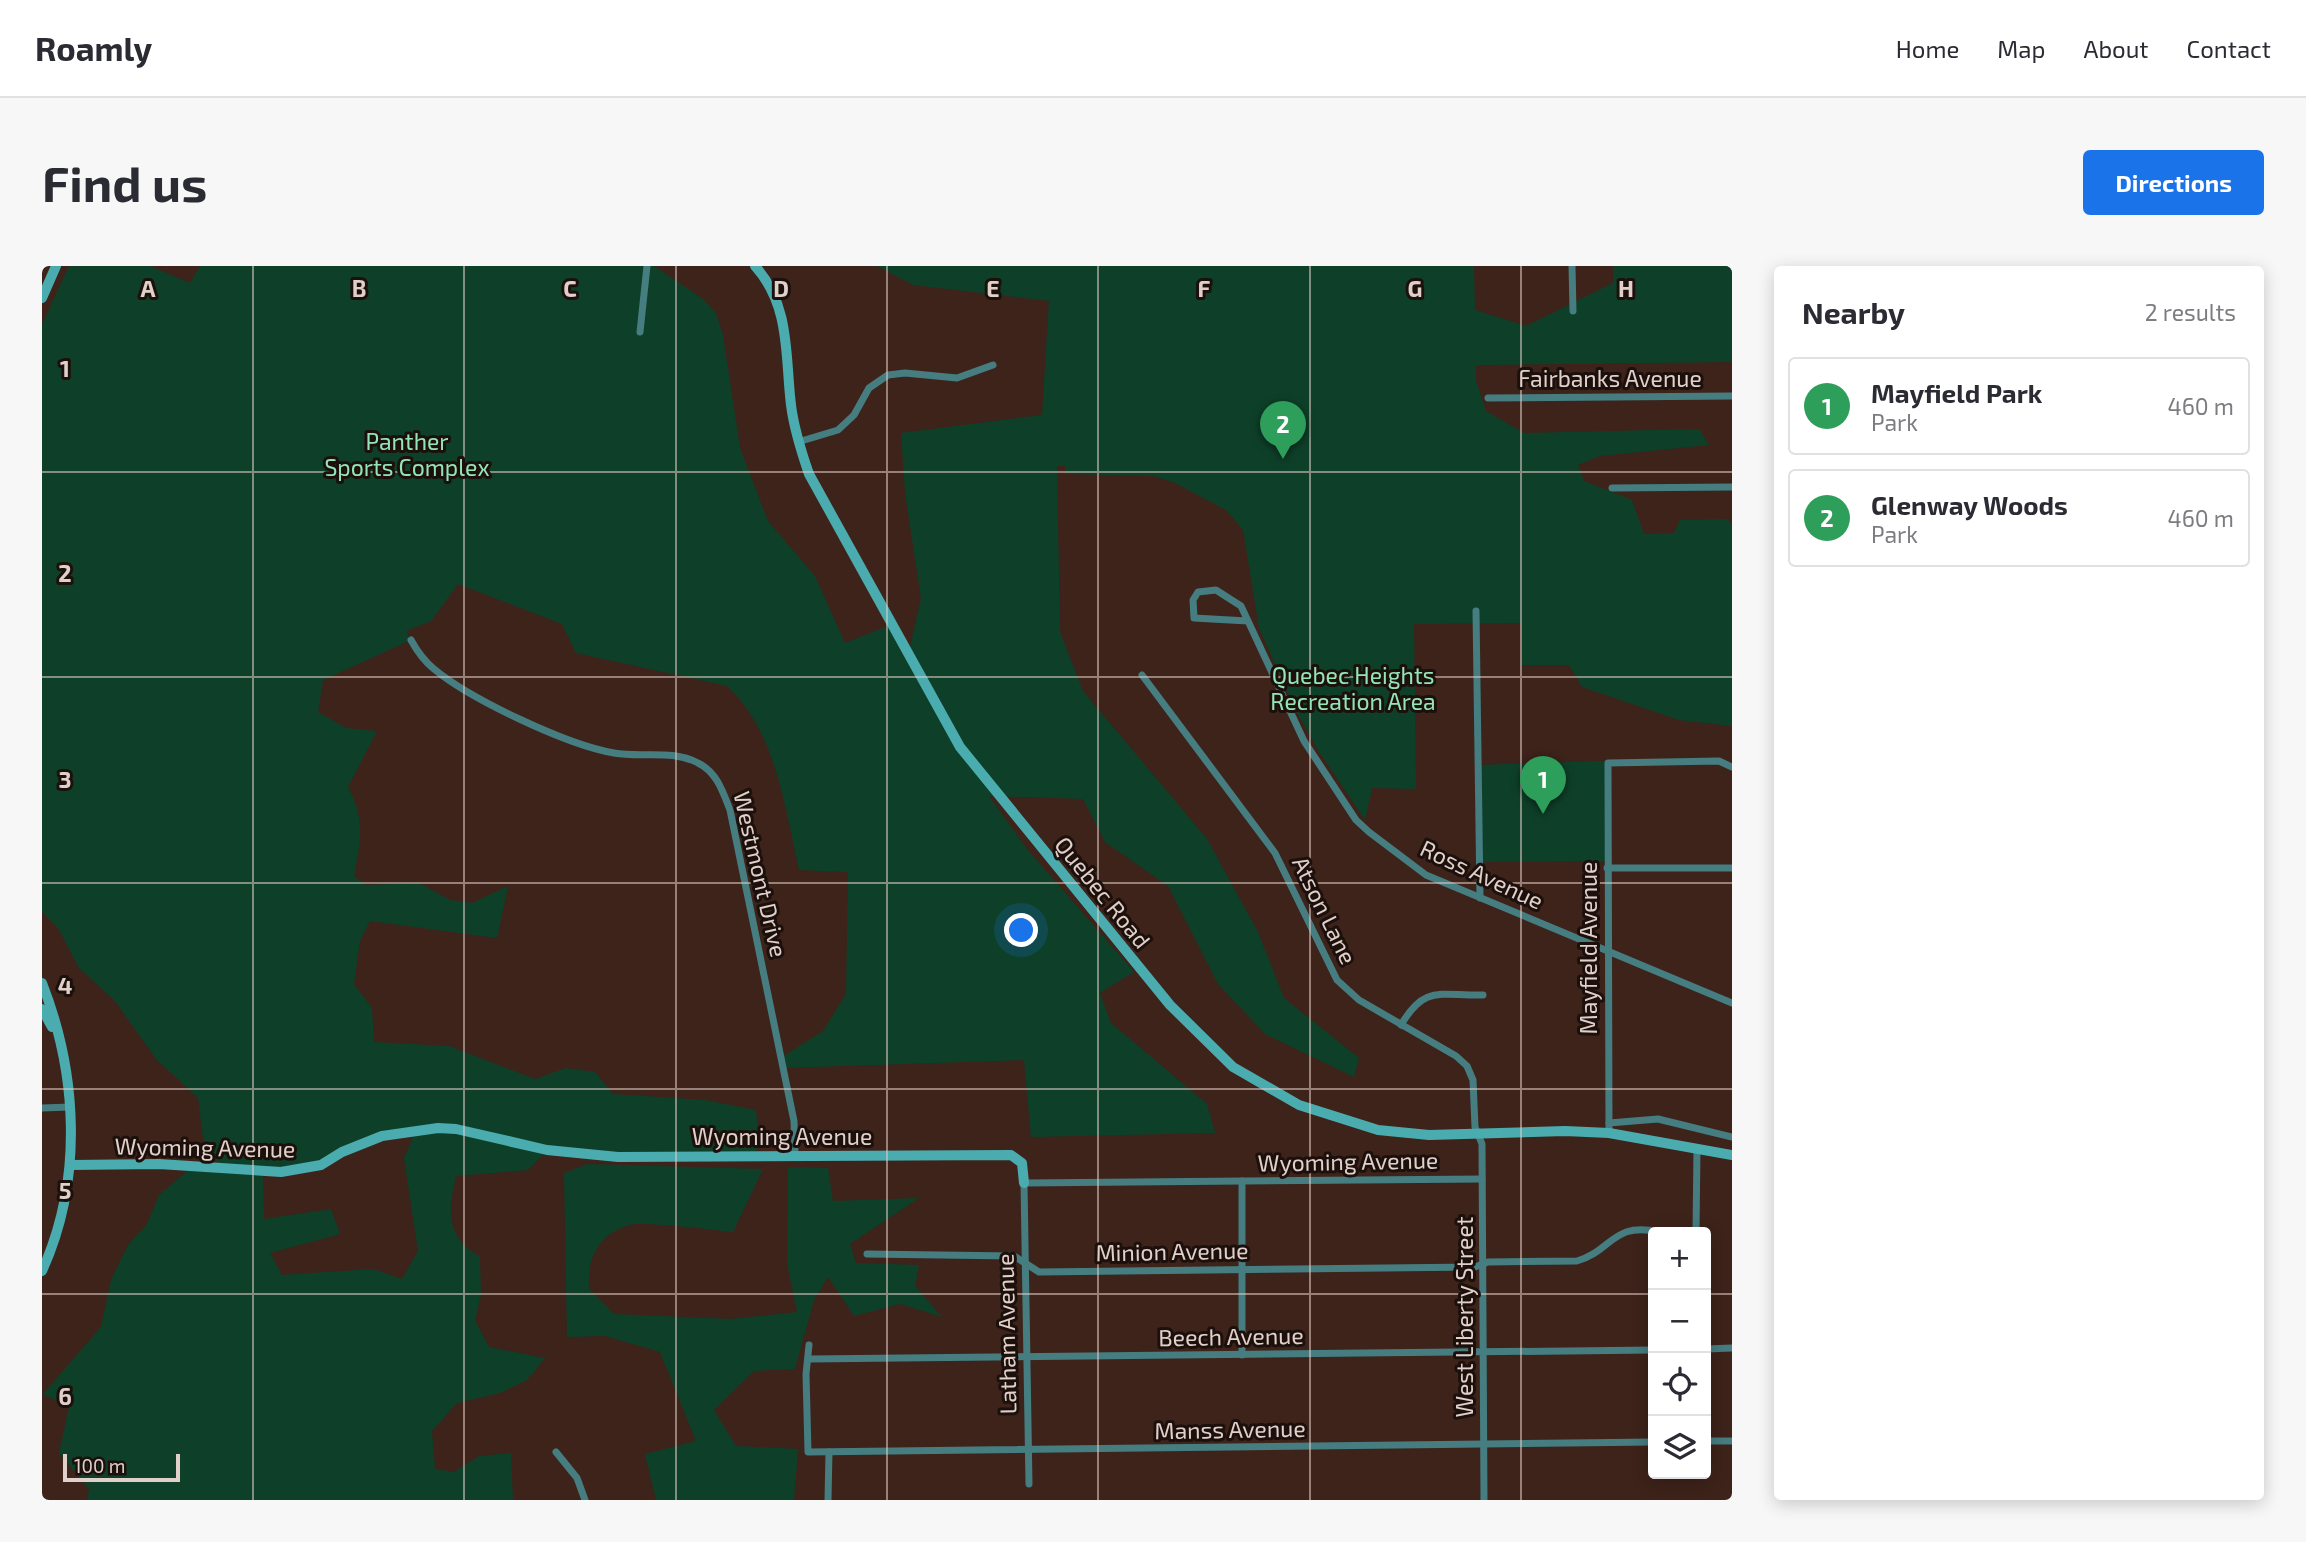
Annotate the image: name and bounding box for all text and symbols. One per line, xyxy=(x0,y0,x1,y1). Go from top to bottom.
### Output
text: Roamly xyxy=(35,28,152,68)
text: Home xyxy=(1896,34,1959,63)
text: Map xyxy=(1997,34,2045,63)
text: About xyxy=(2083,34,2149,63)
text: Contact xyxy=(2187,34,2271,63)
button: Directions xyxy=(2083,150,2264,215)
text: Find us xyxy=(42,153,207,212)
text: A xyxy=(140,274,156,302)
text: B xyxy=(352,274,366,302)
text: C xyxy=(563,274,577,302)
text: D xyxy=(773,274,789,302)
text: E xyxy=(986,274,1000,302)
text: F xyxy=(1198,274,1211,302)
text: G xyxy=(1408,274,1422,302)
text: H xyxy=(1618,274,1634,302)
text: Nearby xyxy=(1802,294,1905,330)
text: 2 results xyxy=(2145,298,2236,326)
text: 1 xyxy=(60,354,70,382)
street label: Fairbanks Avenue xyxy=(1518,364,1702,392)
text: Mayfield Park xyxy=(1871,377,2042,408)
text: 1 xyxy=(1822,392,1832,420)
text: 460 m xyxy=(2168,392,2234,420)
pin: 2 xyxy=(1260,401,1306,459)
text: Park xyxy=(1871,408,1918,436)
park label: Panther Sports Complex xyxy=(324,427,490,481)
text: Glenway Woods xyxy=(1871,489,2068,520)
text: 2 xyxy=(1820,504,1834,532)
text: 460 m xyxy=(2168,504,2234,532)
text: Park xyxy=(1871,520,1918,548)
text: 2 xyxy=(58,559,72,587)
park label: Quebec Heights Recreation Area xyxy=(1270,661,1436,715)
pin: 1 xyxy=(1520,756,1566,814)
text: 3 xyxy=(58,765,72,793)
street label: Westmont Drive xyxy=(728,788,794,960)
street label: Quebec Road xyxy=(1049,830,1157,954)
street label: Ross Avenue xyxy=(1416,833,1548,915)
street label: Atson Lane xyxy=(1287,852,1363,968)
street label: Mayfield Avenue xyxy=(1574,862,1602,1034)
your location xyxy=(1004,913,1038,947)
text: 4 xyxy=(58,971,72,999)
street label: Wyoming Avenue xyxy=(692,1122,872,1150)
street label: Wyoming Avenue xyxy=(114,1131,296,1163)
street label: Wyoming Avenue xyxy=(1257,1145,1439,1177)
text: 5 xyxy=(59,1176,71,1204)
street label: West Liberty Street xyxy=(1450,1216,1478,1418)
map controls xyxy=(1648,1227,1711,1479)
button: + xyxy=(1648,1227,1711,1290)
street label: Minion Avenue xyxy=(1095,1236,1249,1266)
street label: Latham Avenue xyxy=(991,1253,1021,1415)
button: − xyxy=(1648,1290,1711,1353)
street label: Beech Avenue xyxy=(1158,1321,1304,1351)
button: locate xyxy=(1648,1353,1711,1416)
text: 6 xyxy=(58,1382,72,1410)
street label: Manss Avenue xyxy=(1154,1414,1306,1444)
button: layers xyxy=(1648,1416,1711,1479)
scale bar xyxy=(63,1451,180,1483)
text: 100 m xyxy=(74,1454,125,1477)

